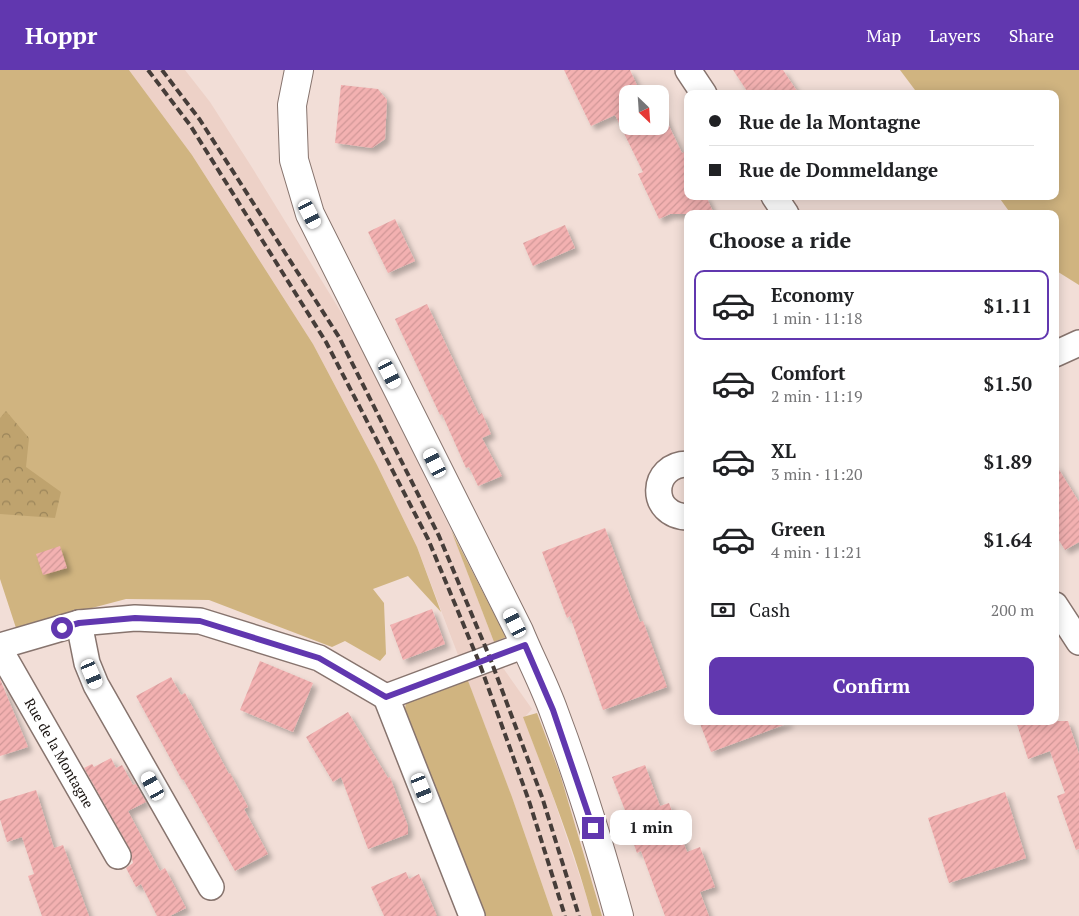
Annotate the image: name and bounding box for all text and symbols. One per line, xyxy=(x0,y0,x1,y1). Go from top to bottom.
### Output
text: Hoppr xyxy=(25,19,97,51)
text: Map xyxy=(866,23,901,47)
text: Layers xyxy=(929,23,981,47)
text: Share xyxy=(1009,23,1054,47)
north arrow xyxy=(619,85,669,135)
map controls xyxy=(619,85,669,135)
text: Rue de la Montagne xyxy=(739,109,921,134)
text: Rue de Dommeldange xyxy=(739,157,938,182)
car xyxy=(296,197,323,231)
text: Choose a ride xyxy=(709,225,851,254)
text: Economy xyxy=(771,282,854,307)
icon: car xyxy=(711,283,756,328)
text: $1.11 xyxy=(983,293,1032,318)
text: 1 min · 11:18 xyxy=(771,307,863,329)
car xyxy=(376,357,403,391)
text: Comfort xyxy=(771,360,846,385)
icon: car xyxy=(711,361,756,406)
text: $1.50 xyxy=(983,371,1032,396)
text: 2 min · 11:19 xyxy=(771,385,863,407)
text: XL xyxy=(771,438,796,463)
icon: car xyxy=(711,439,756,484)
car xyxy=(421,446,448,480)
text: $1.89 xyxy=(983,449,1032,474)
text: 3 min · 11:20 xyxy=(771,463,863,485)
text: Green xyxy=(771,516,825,541)
icon: car xyxy=(711,517,756,562)
text: $1.64 xyxy=(983,527,1032,552)
text: 4 min · 11:21 xyxy=(771,541,863,563)
icon: cash xyxy=(709,596,737,624)
text: Cash xyxy=(749,597,790,622)
text: 200 m xyxy=(991,599,1034,621)
car xyxy=(501,606,528,640)
route start xyxy=(51,617,73,639)
car xyxy=(79,657,104,691)
button: Confirm xyxy=(709,657,1034,715)
street label: Rue de la Montagne xyxy=(21,695,99,811)
car xyxy=(139,769,166,803)
car xyxy=(409,771,434,805)
callout: 1 min xyxy=(610,810,693,846)
text: 1 min xyxy=(629,816,673,838)
route end xyxy=(582,817,604,839)

